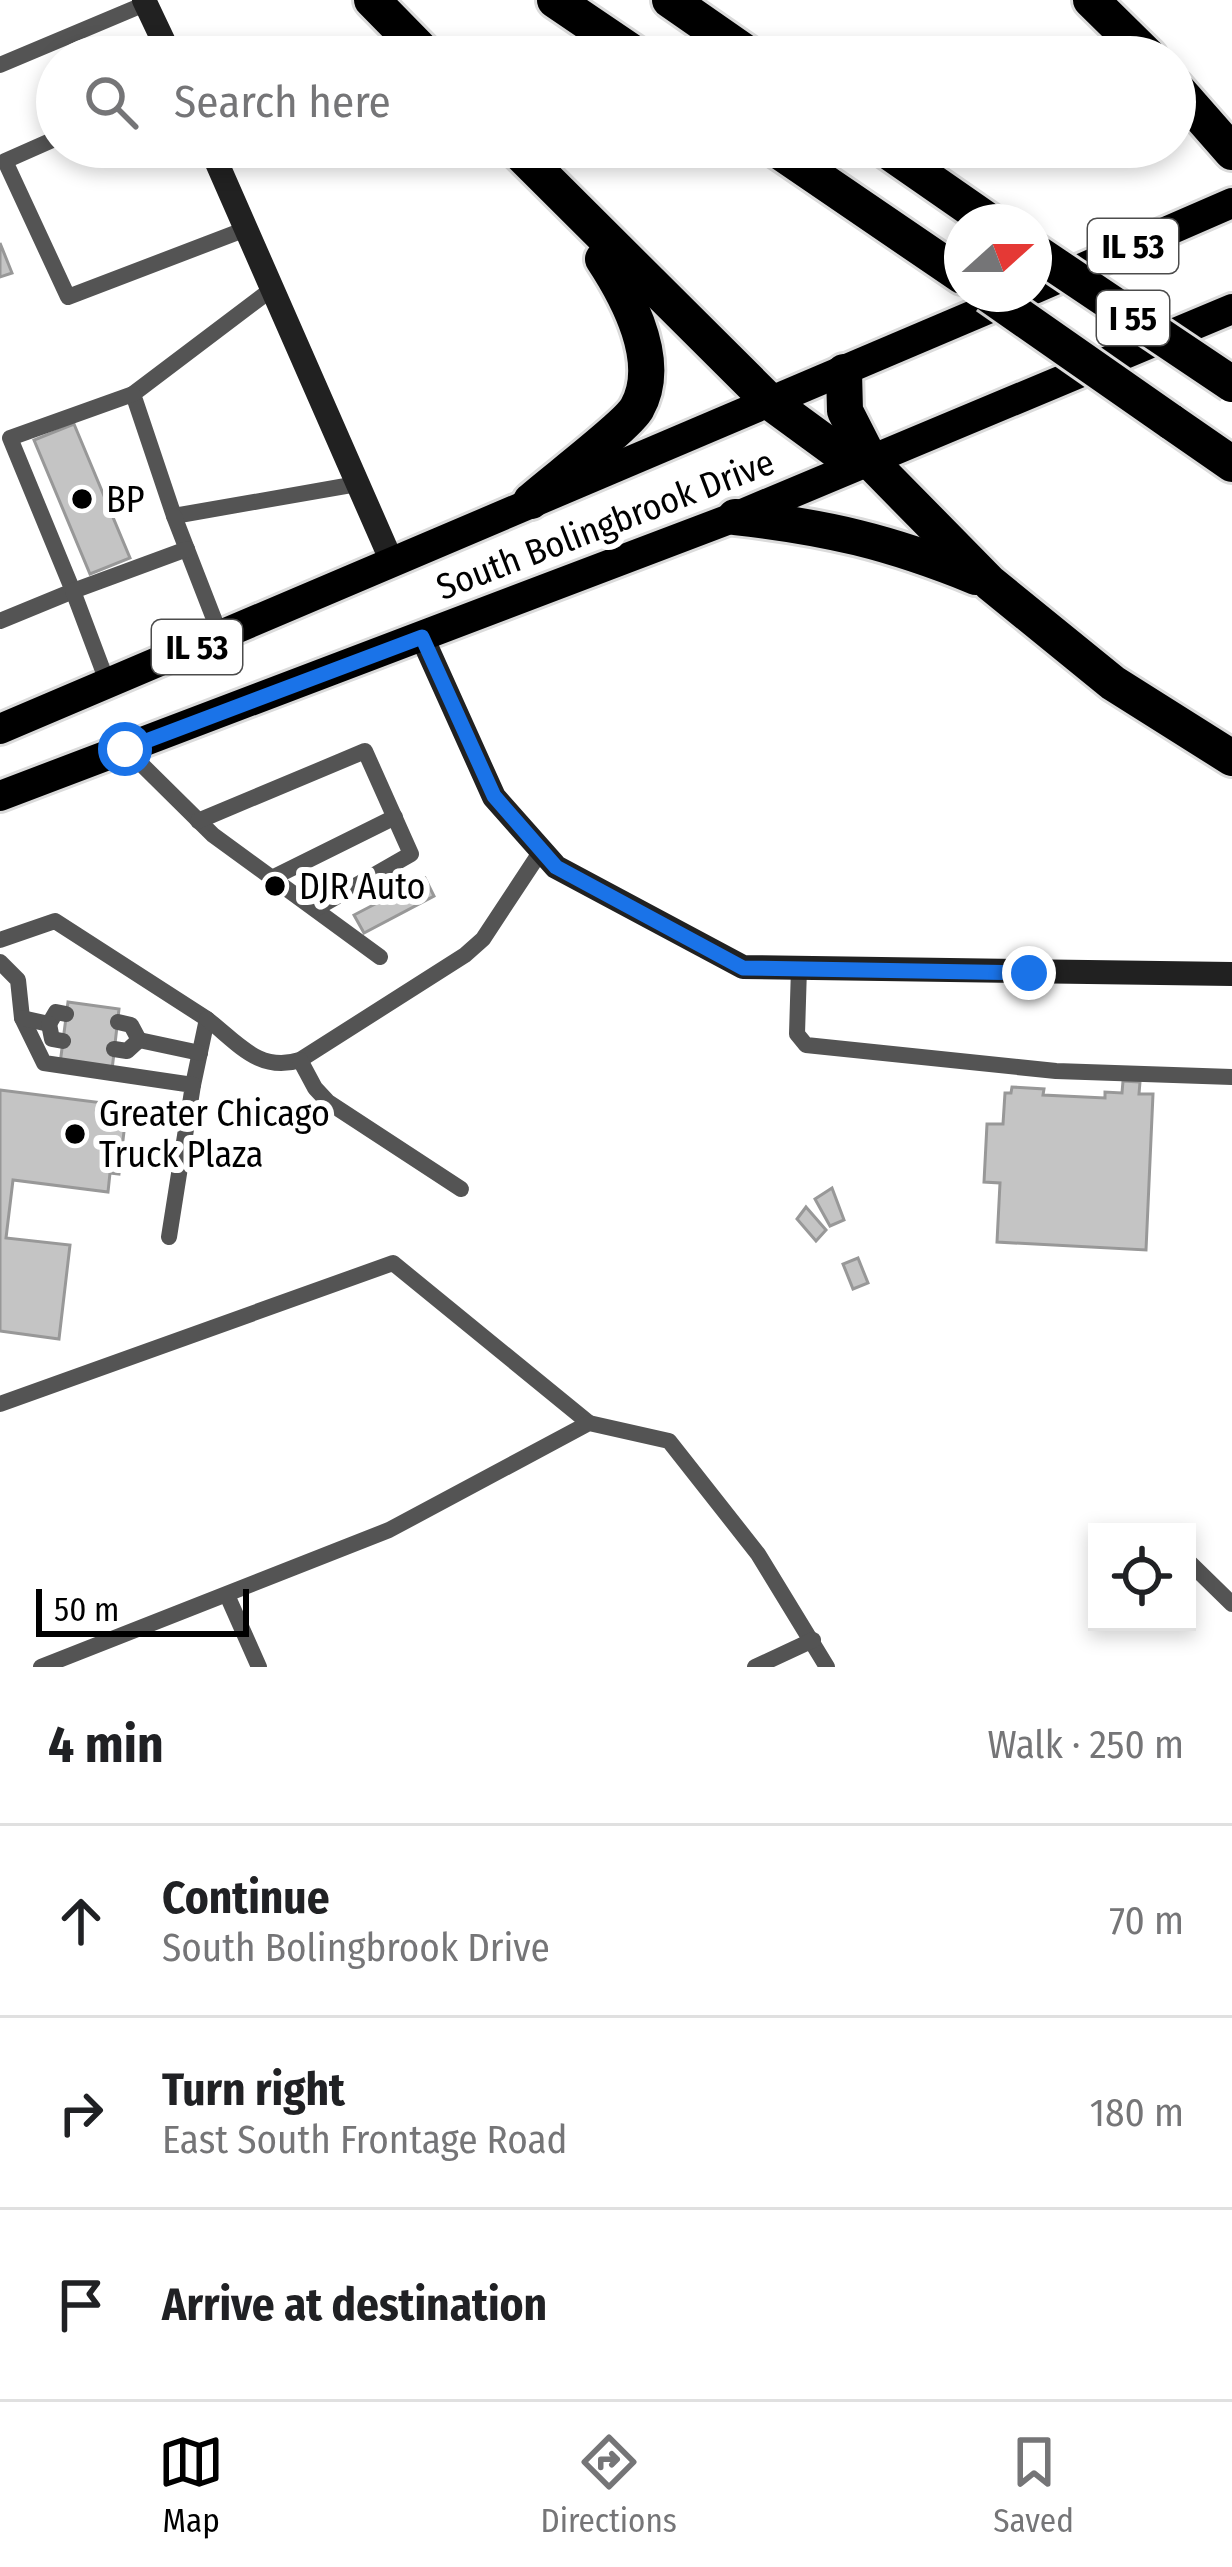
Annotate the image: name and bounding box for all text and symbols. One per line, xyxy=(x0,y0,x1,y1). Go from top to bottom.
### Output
search box xyxy=(36,36,1196,168)
icon: search xyxy=(78,69,144,135)
text: Search here xyxy=(174,75,391,129)
north arrow xyxy=(944,204,1052,312)
road number: IL 53 xyxy=(1088,219,1178,273)
road number: I 55 xyxy=(1097,291,1169,345)
street label: South Bolingbrook Drive xyxy=(430,440,780,610)
place label: BP xyxy=(106,478,145,522)
marker: BP xyxy=(69,486,95,512)
road number: IL 53 xyxy=(152,620,242,674)
route start xyxy=(98,722,152,776)
place label: DJR Auto xyxy=(299,865,425,909)
marker: DJR Auto xyxy=(262,873,288,899)
route end xyxy=(1002,946,1056,1000)
place label: Greater Chicago Truck Plaza xyxy=(99,1092,330,1177)
marker: Greater Chicago Truck Plaza xyxy=(62,1121,88,1147)
map controls xyxy=(1088,1523,1196,1631)
button: locate xyxy=(1088,1523,1196,1631)
scale bar xyxy=(36,1583,249,1636)
text: 50 m xyxy=(54,1590,119,1630)
text: 4 min xyxy=(48,1714,164,1776)
text: Walk · 250 m xyxy=(988,1722,1184,1768)
text: Continue xyxy=(162,1871,330,1925)
icon: ahead xyxy=(48,1888,114,1954)
text: 70 m xyxy=(1109,1898,1184,1944)
text: South Bolingbrook Drive xyxy=(162,1925,550,1971)
text: Turn right xyxy=(162,2063,345,2117)
icon: right xyxy=(48,2080,114,2146)
text: 180 m xyxy=(1090,2090,1184,2136)
text: East South Frontage Road xyxy=(162,2117,567,2163)
icon: arrive xyxy=(48,2272,114,2338)
text: Arrive at destination xyxy=(162,2278,547,2332)
tab: Map xyxy=(158,2429,224,2541)
tab: Directions xyxy=(540,2429,677,2541)
tab: Saved xyxy=(993,2429,1074,2541)

